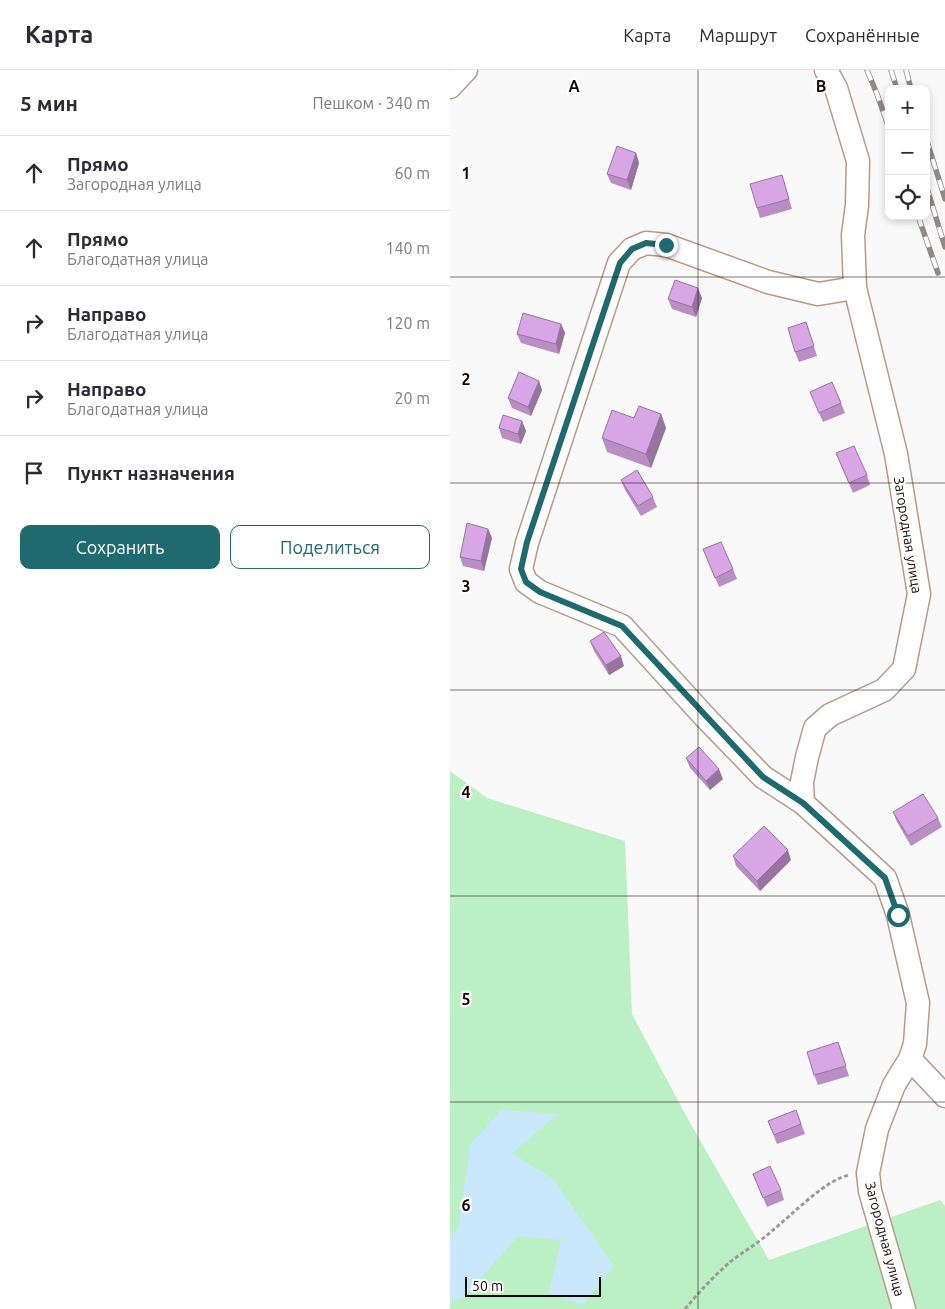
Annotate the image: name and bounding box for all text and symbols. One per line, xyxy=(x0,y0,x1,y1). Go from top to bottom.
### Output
text: Карта xyxy=(25,21,93,48)
text: Карта xyxy=(623,25,671,45)
text: Маршрут xyxy=(699,25,777,45)
text: Сохранённые xyxy=(805,25,920,45)
text: A xyxy=(568,77,580,95)
text: B xyxy=(816,77,826,95)
map controls xyxy=(885,85,930,220)
button: + xyxy=(885,85,930,130)
text: 5 мин xyxy=(20,91,78,115)
text: Пешком · 340 m xyxy=(312,94,430,112)
button: − xyxy=(885,130,930,175)
text: Прямо xyxy=(67,153,129,175)
icon: ahead xyxy=(20,159,48,187)
text: 60 m xyxy=(394,164,430,182)
text: 1 xyxy=(461,164,471,182)
text: Загородная улица xyxy=(67,175,202,193)
button: locate xyxy=(885,175,930,220)
text: Прямо xyxy=(67,228,129,250)
icon: ahead xyxy=(20,234,48,262)
route end xyxy=(655,234,678,257)
text: 140 m xyxy=(385,239,430,257)
text: Благодатная улица xyxy=(67,250,209,268)
text: Направо xyxy=(67,303,147,325)
icon: right xyxy=(20,309,48,337)
text: 120 m xyxy=(385,314,430,332)
text: Благодатная улица xyxy=(67,325,209,343)
text: 2 xyxy=(461,370,471,388)
text: Направо xyxy=(67,378,147,400)
icon: right xyxy=(20,384,48,412)
text: 20 m xyxy=(394,389,430,407)
text: Благодатная улица xyxy=(67,400,209,418)
icon: arrive xyxy=(20,459,48,487)
text: Пункт назначения xyxy=(67,462,235,484)
street label: Загородная улица xyxy=(891,476,925,594)
button: Сохранить xyxy=(20,525,220,569)
button: Поделиться xyxy=(230,525,430,569)
text: 3 xyxy=(461,577,471,595)
text: 4 xyxy=(461,783,471,801)
route start xyxy=(887,904,910,927)
text: 5 xyxy=(461,990,471,1008)
street label: Загородная улица xyxy=(862,1180,908,1298)
text: 6 xyxy=(461,1196,471,1214)
scale bar xyxy=(465,1274,601,1297)
text: 50 m xyxy=(472,1278,503,1294)

